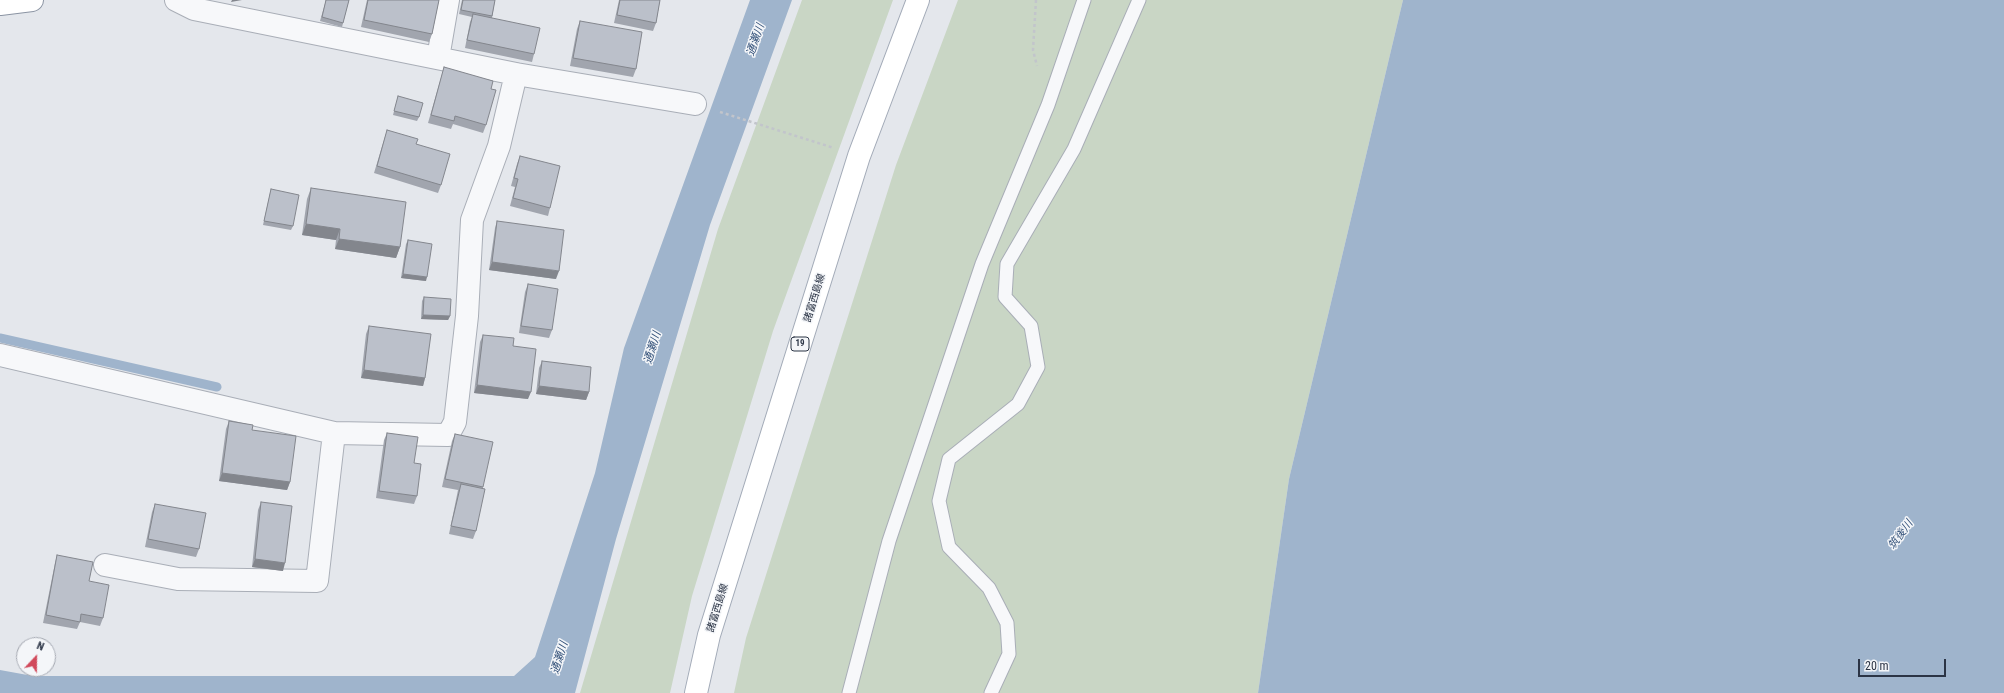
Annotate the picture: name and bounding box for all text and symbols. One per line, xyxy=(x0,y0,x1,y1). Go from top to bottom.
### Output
water label: 通瀬川 xyxy=(744,22,768,58)
street label: 諸富西島線 xyxy=(802,272,828,324)
water label: 通瀬川 xyxy=(642,330,664,366)
road number: 19 xyxy=(791,337,809,351)
water label: 筑後川 xyxy=(1886,518,1916,552)
street label: 諸富西島線 xyxy=(705,582,731,634)
north arrow xyxy=(16,637,56,677)
text: N xyxy=(35,639,46,654)
water label: 通瀬川 xyxy=(549,640,571,676)
scale bar xyxy=(1860,651,1948,677)
text: 20 m xyxy=(1865,659,1889,673)

